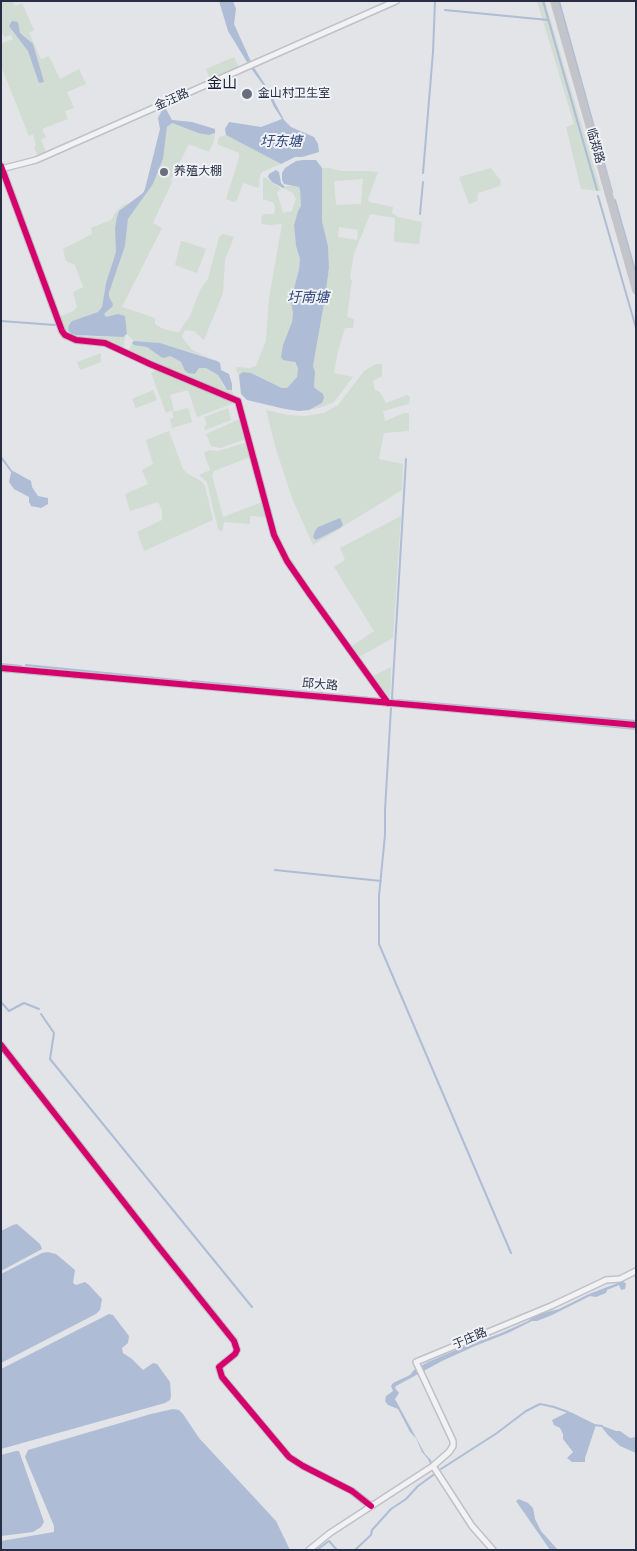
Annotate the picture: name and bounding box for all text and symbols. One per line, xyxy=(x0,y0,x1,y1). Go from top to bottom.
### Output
district label: 金山 xyxy=(207,75,237,93)
street label: 金汪路 xyxy=(153,86,191,114)
marker: 金山村卫生室 xyxy=(240,87,254,101)
place label: 金山村卫生室 xyxy=(258,87,330,101)
street label: 临郑路 xyxy=(583,127,607,165)
water label: 圩东塘 xyxy=(260,134,302,150)
place label: 养殖大棚 xyxy=(174,165,222,179)
marker: 养殖大棚 xyxy=(158,166,170,178)
water label: 圩南塘 xyxy=(287,290,329,306)
street label: 邱大路 xyxy=(301,676,339,694)
street label: 于庄路 xyxy=(451,1325,489,1353)

